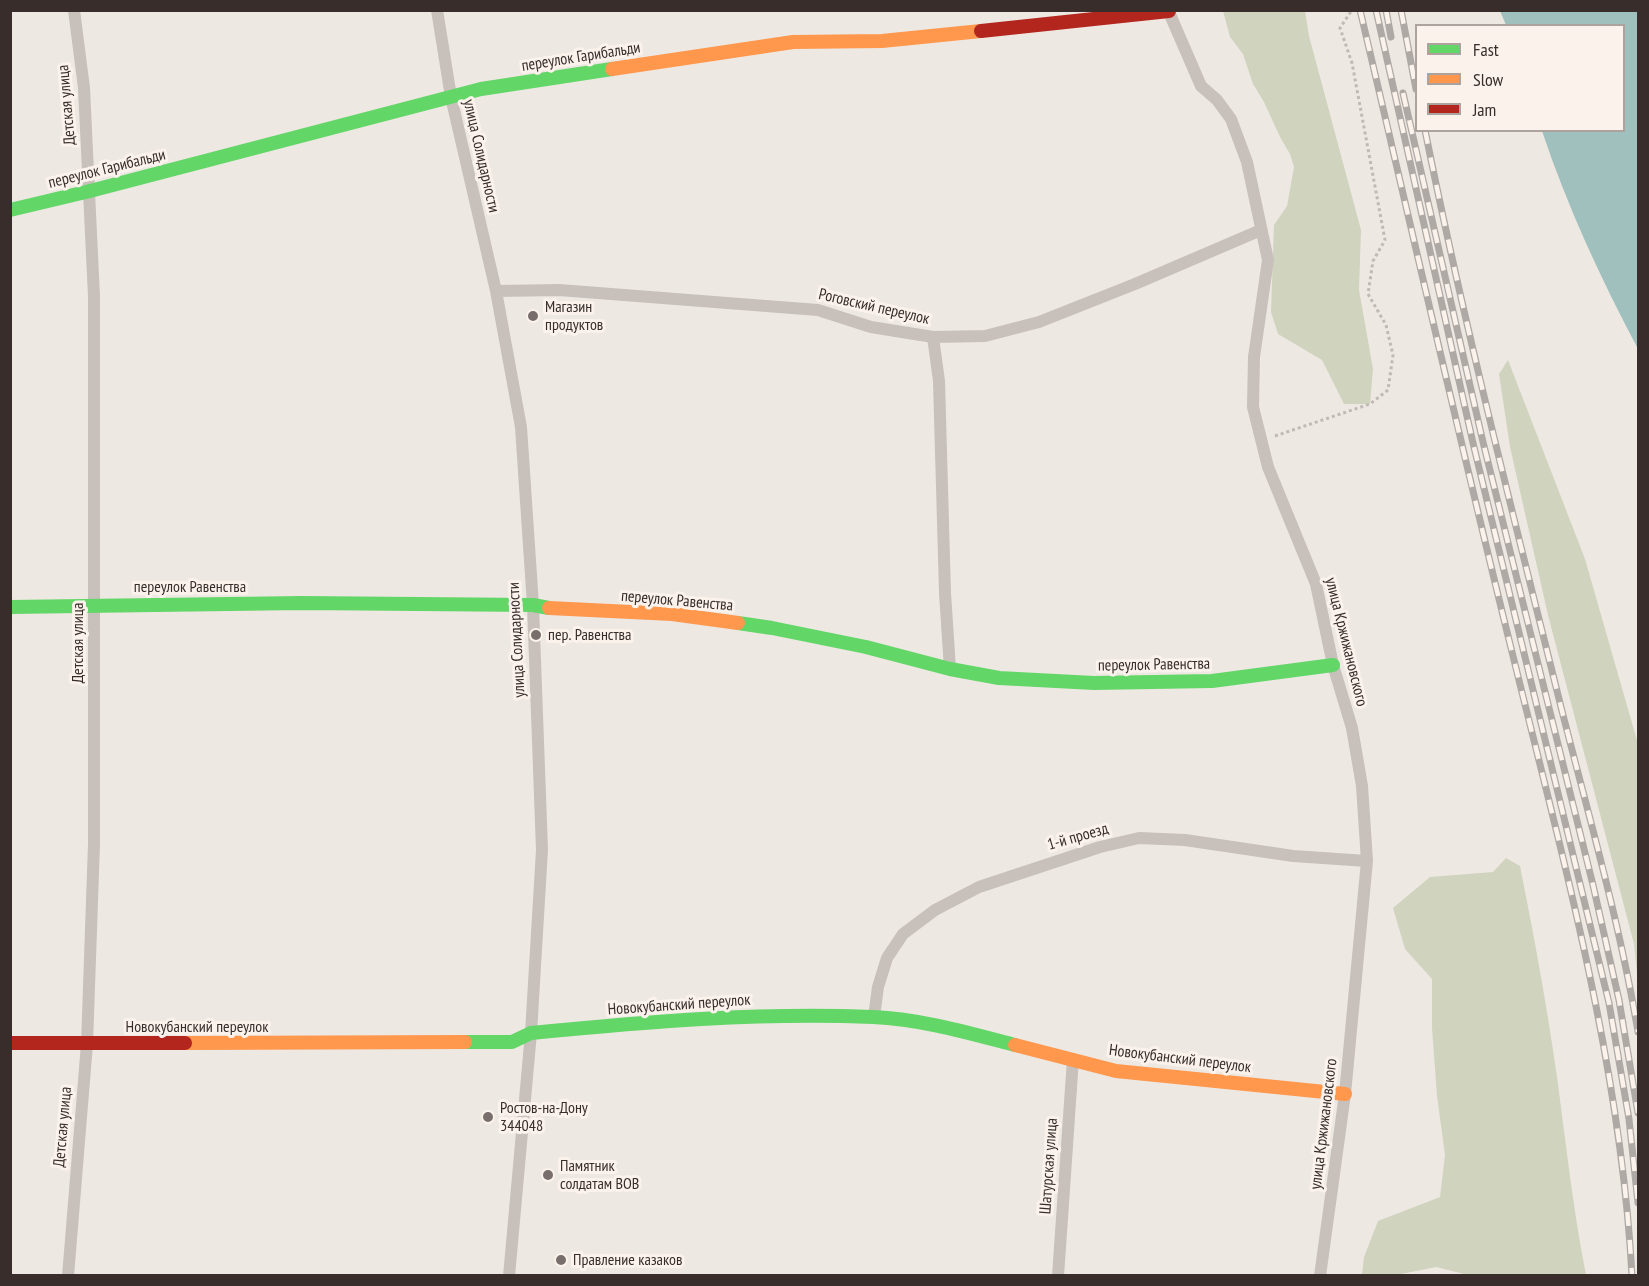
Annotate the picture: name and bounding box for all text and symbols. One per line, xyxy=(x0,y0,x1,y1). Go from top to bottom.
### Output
legend xyxy=(1415,24,1625,132)
street label: переулок Гарибальди xyxy=(520,38,642,76)
text: Fast xyxy=(1473,38,1499,61)
street label: Детская улица xyxy=(54,64,80,146)
text: Slow xyxy=(1473,68,1503,91)
street label: улица Солидарности xyxy=(459,98,503,214)
text: Jam xyxy=(1473,98,1496,121)
street label: переулок Гарибальди xyxy=(46,145,168,193)
street label: Роговский переулок xyxy=(817,285,931,329)
place label: Магазин продуктов xyxy=(545,297,603,335)
marker: Магазин продуктов xyxy=(526,309,540,323)
street label: улица Кржижановского xyxy=(1321,576,1371,708)
street label: переулок Равенства xyxy=(134,577,246,597)
street label: улица Солидарности xyxy=(504,582,530,698)
street label: переулок Равенства xyxy=(620,587,734,615)
street label: Детская улица xyxy=(68,603,88,683)
place label: пер. Равенства xyxy=(548,625,631,645)
marker: пер. Равенства xyxy=(529,628,543,642)
street label: переулок Равенства xyxy=(1098,654,1210,676)
street label: 1-й проезд xyxy=(1045,819,1111,855)
street label: Новокубанский переулок xyxy=(607,990,751,1020)
street label: Новокубанский переулок xyxy=(126,1017,268,1037)
street label: Новокубанский переулок xyxy=(1108,1041,1252,1077)
street label: улица Кржижановского xyxy=(1306,1057,1342,1191)
street label: Детская улица xyxy=(50,1086,76,1168)
place label: Ростов-на-Дону 344048 xyxy=(500,1098,588,1136)
marker: Ростов-на-Дону 344048 xyxy=(481,1110,495,1124)
street label: Шатурская улица xyxy=(1036,1117,1062,1215)
place label: Памятник солдатам ВОВ xyxy=(560,1156,639,1194)
marker: Памятник солдатам ВОВ xyxy=(541,1168,555,1182)
place label: Правление казаков xyxy=(573,1250,682,1270)
marker: Правление казаков xyxy=(554,1253,568,1267)

